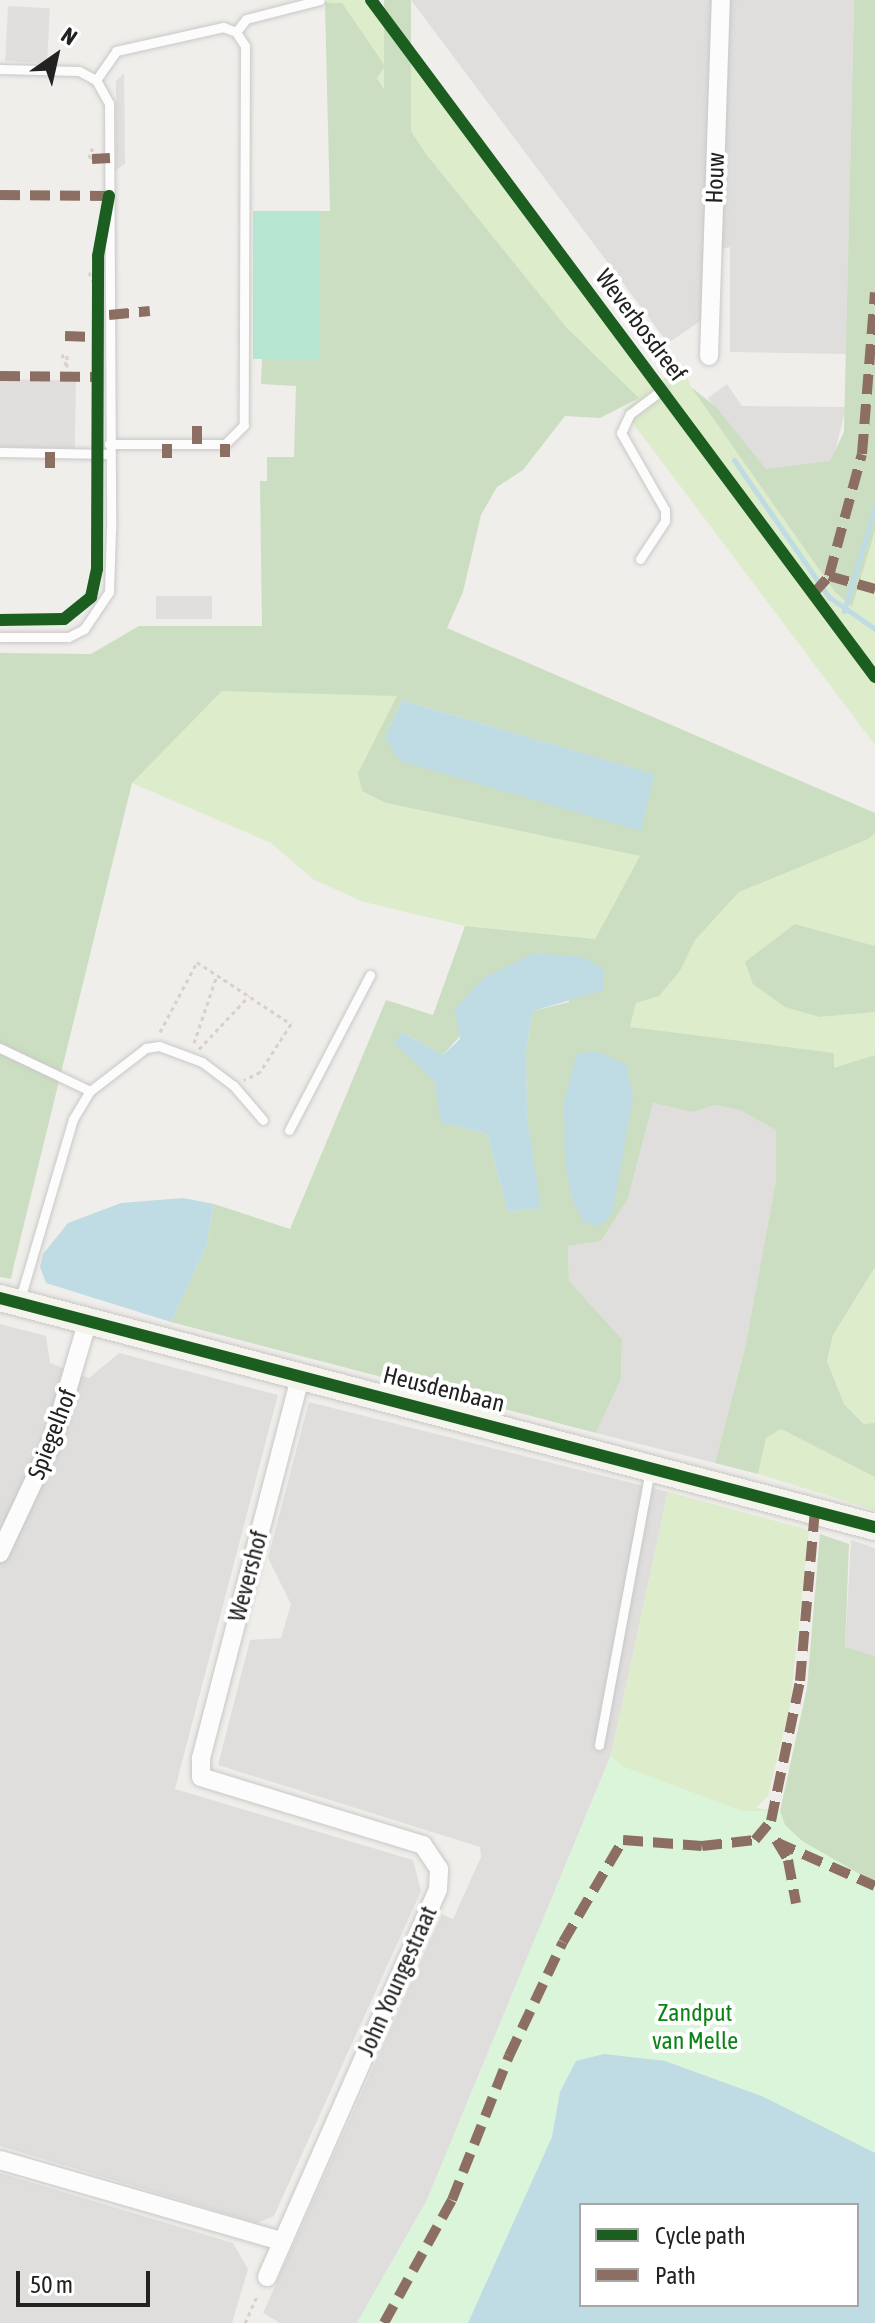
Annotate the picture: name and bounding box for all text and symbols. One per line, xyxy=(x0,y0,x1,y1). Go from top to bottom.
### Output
north arrow xyxy=(16,16,96,96)
text: N xyxy=(57,22,82,51)
street label: Houw xyxy=(700,152,730,204)
street label: Weverbosdreef xyxy=(590,263,692,387)
street label: Heusdenbaan xyxy=(380,1360,508,1418)
street label: Spiegelhof xyxy=(22,1385,82,1483)
street label: Wevershof xyxy=(222,1527,274,1625)
street label: John Youngestraat xyxy=(351,1901,443,2061)
park label: Zandput van Melle xyxy=(652,1999,738,2055)
legend xyxy=(579,2203,859,2307)
text: Cycle path xyxy=(655,2222,746,2249)
scale bar xyxy=(20,2255,154,2305)
text: Path xyxy=(655,2262,696,2289)
text: 50 m xyxy=(30,2271,73,2298)

